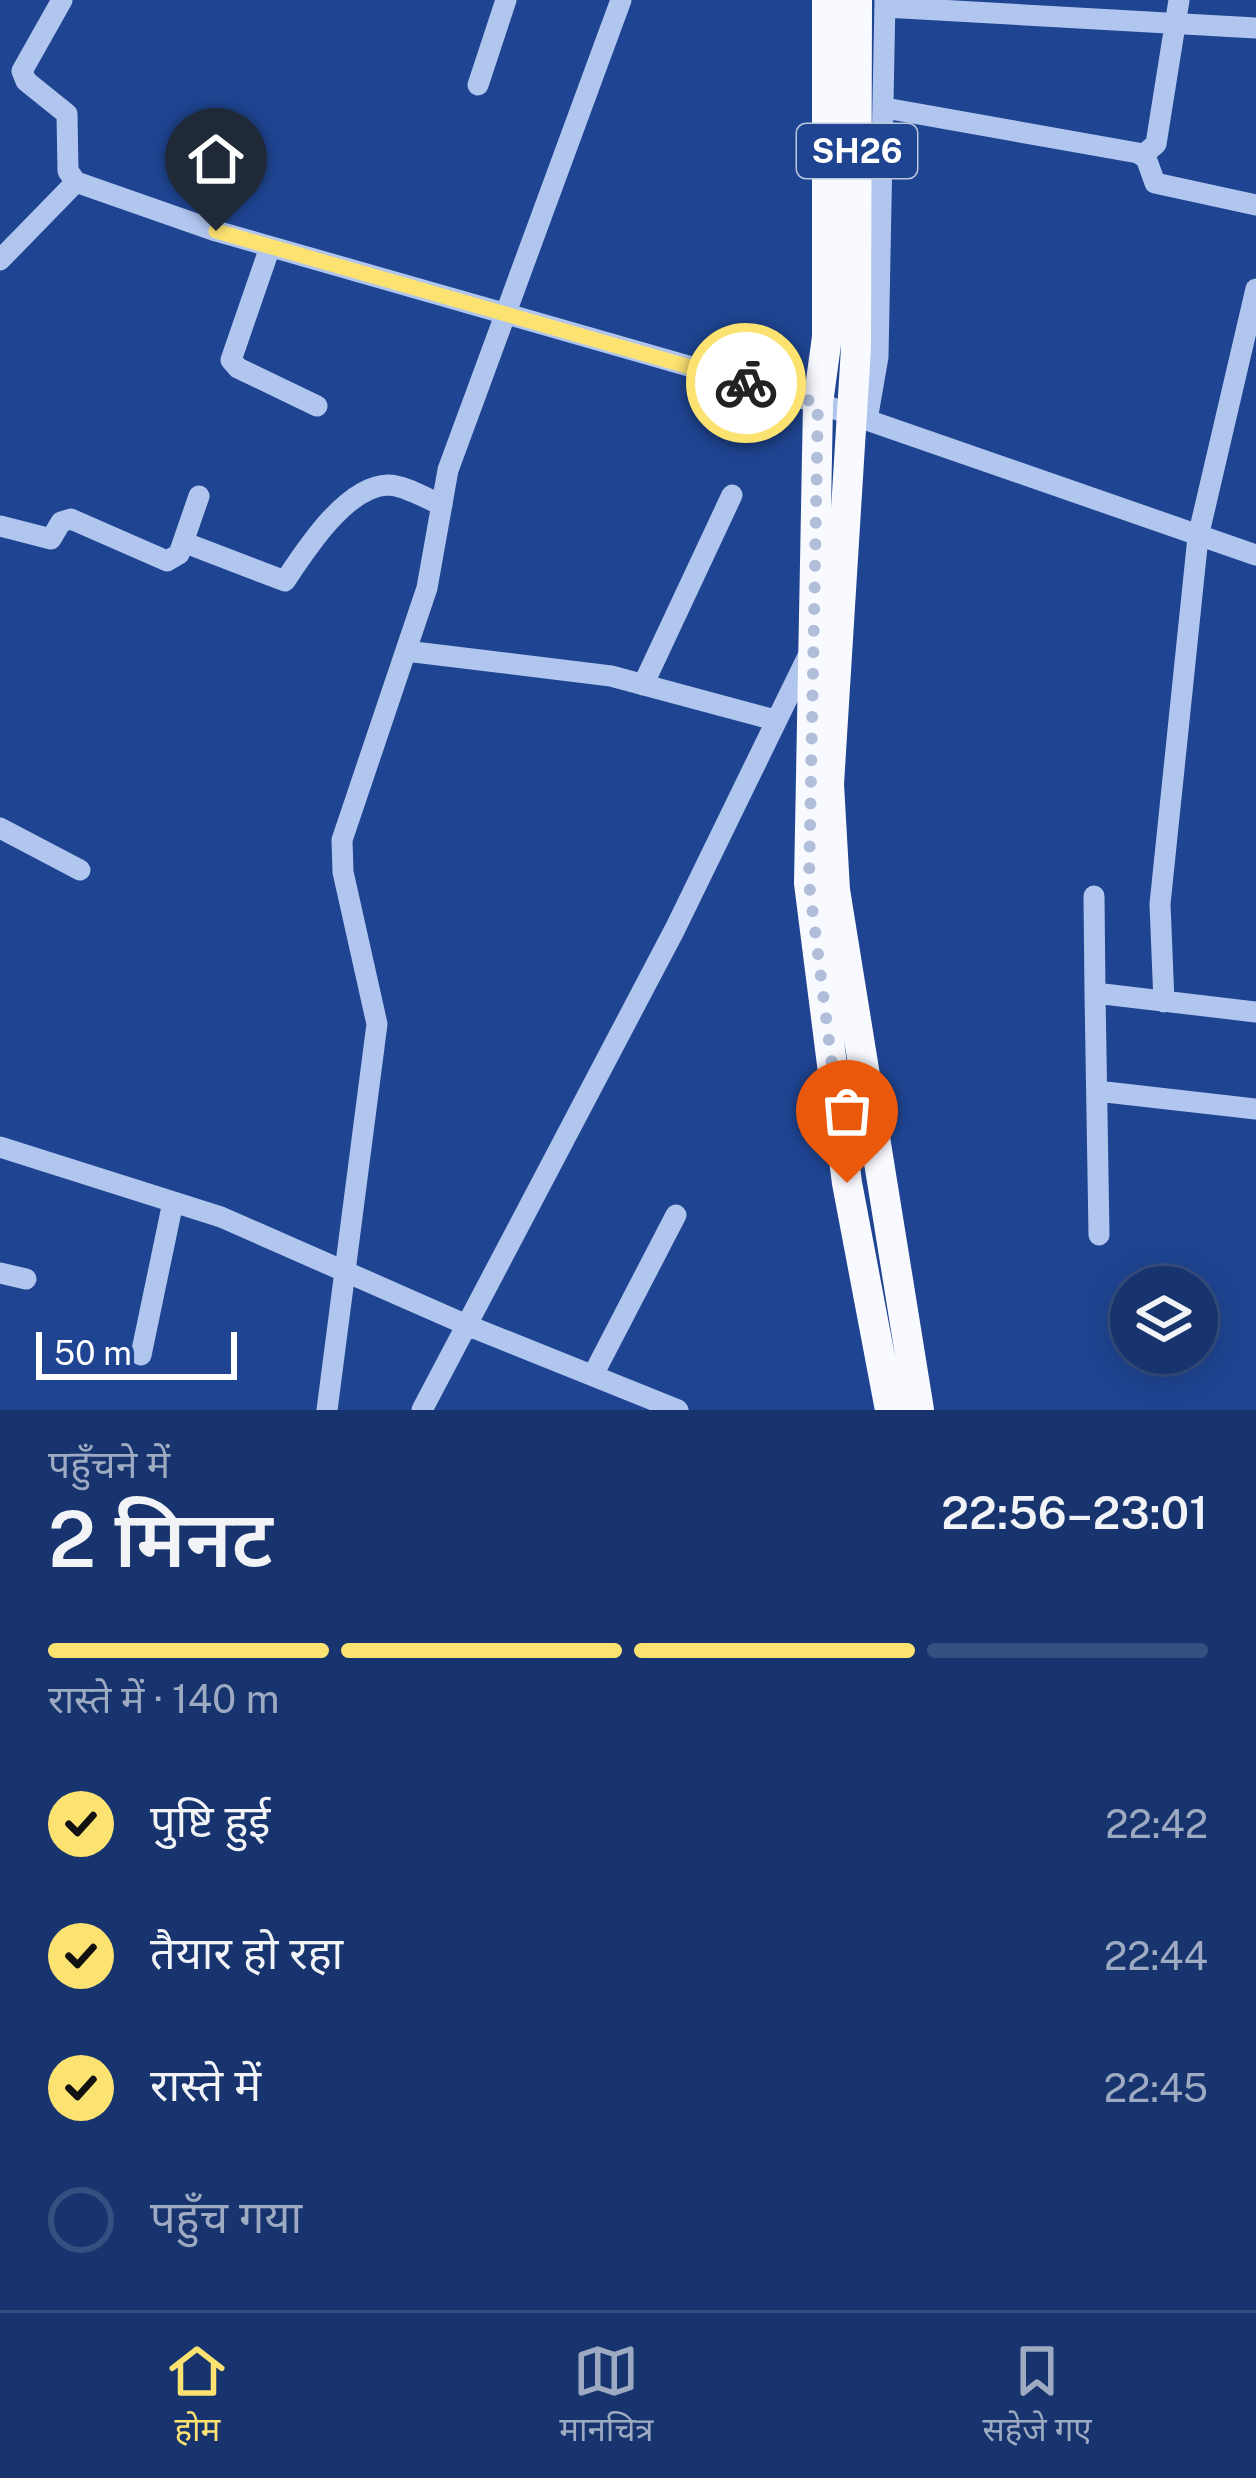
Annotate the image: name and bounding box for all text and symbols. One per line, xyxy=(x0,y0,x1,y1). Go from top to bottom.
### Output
pin xyxy=(165,108,267,231)
road number: SH26 xyxy=(797,124,917,178)
icon: home xyxy=(183,126,249,192)
courier xyxy=(686,323,806,443)
icon: bike xyxy=(713,350,779,416)
pin xyxy=(796,1060,898,1183)
icon: bag xyxy=(814,1078,880,1144)
map controls xyxy=(1110,1266,1218,1374)
button: layers xyxy=(1110,1266,1218,1374)
scale bar xyxy=(36,1326,237,1379)
text: 50 m xyxy=(54,1334,132,1372)
text: पहुँचने में xyxy=(48,1441,170,1487)
text: 22:56–23:01 xyxy=(941,1486,1208,1539)
text: 2 मिनट xyxy=(48,1493,273,1585)
text: रास्ते में · 140 m xyxy=(48,1676,279,1722)
icon: check xyxy=(48,1791,114,1857)
text: पुष्टि हुई xyxy=(150,1794,270,1847)
text: 22:42 xyxy=(1105,1801,1208,1847)
icon: check xyxy=(48,1923,114,1989)
text: तैयार हो रहा xyxy=(150,1926,343,1979)
text: 22:44 xyxy=(1104,1933,1208,1979)
icon: check xyxy=(48,2055,114,2121)
text: रास्ते में xyxy=(150,2058,261,2111)
text: 22:45 xyxy=(1104,2065,1208,2111)
text: पहुँच गया xyxy=(150,2190,302,2243)
tab: होम xyxy=(164,2338,230,2454)
tab: मानचित्र xyxy=(559,2338,654,2454)
tab: सहेजे गए xyxy=(982,2338,1092,2454)

